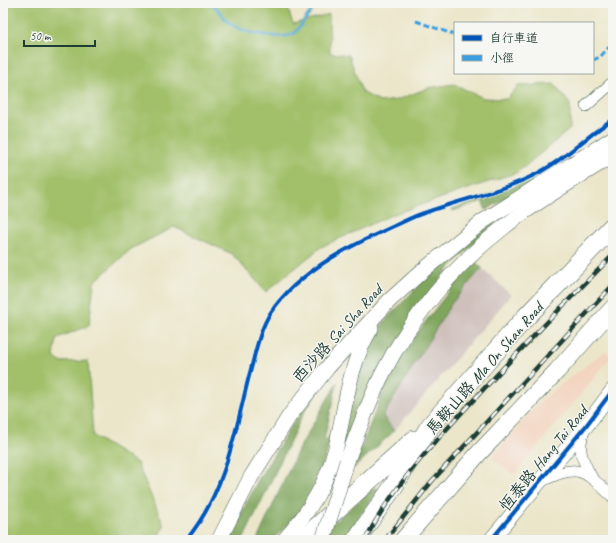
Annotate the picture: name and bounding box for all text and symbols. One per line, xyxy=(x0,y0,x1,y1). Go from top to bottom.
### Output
scale bar xyxy=(24,22,95,48)
legend xyxy=(454,22,594,74)
text: 50 m xyxy=(30,28,52,44)
text: 自行車道 xyxy=(490,30,538,46)
text: 小徑 xyxy=(490,50,514,66)
street label: 西沙路 Sai Sha Road xyxy=(288,278,389,387)
street label: 馬鞍山路 Ma On Shan Road xyxy=(422,296,549,439)
street label: 恆泰路 Hang Tai Road xyxy=(495,400,594,515)

